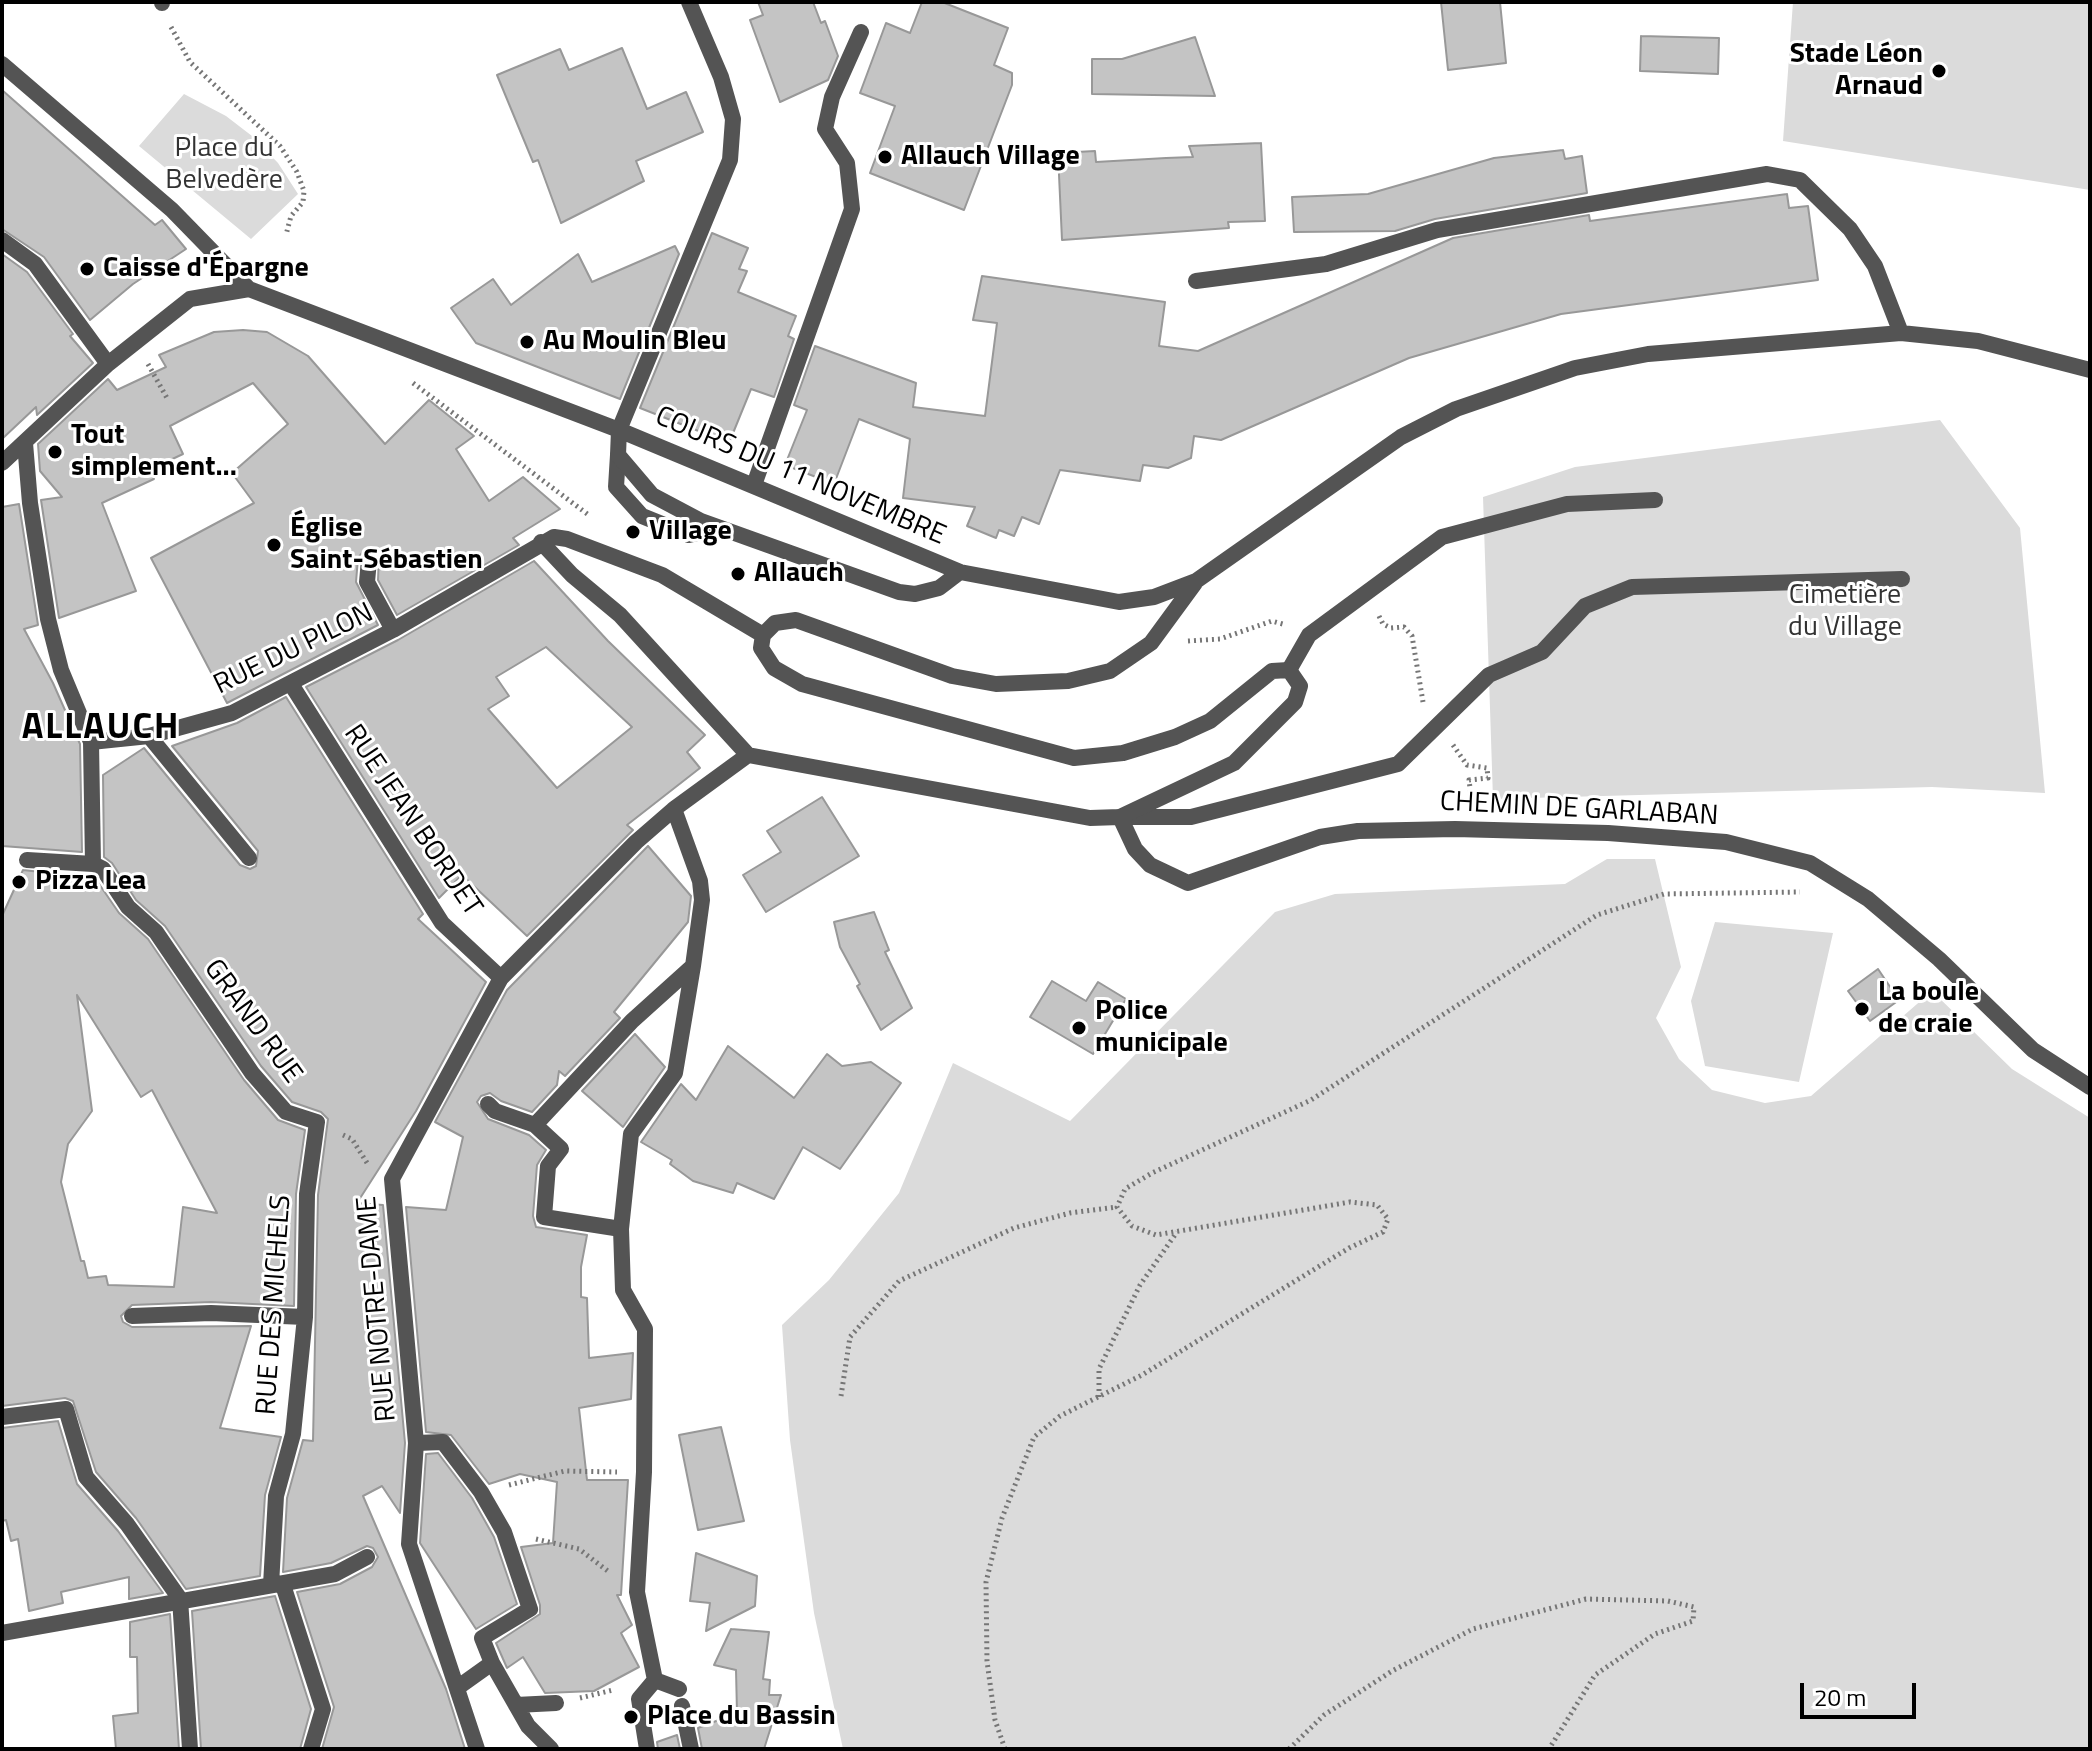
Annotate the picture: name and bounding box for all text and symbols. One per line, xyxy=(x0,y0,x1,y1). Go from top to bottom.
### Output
place label: Stade Léon Arnaud xyxy=(1790,38,1923,104)
marker: Stade Léon Arnaud xyxy=(1930,62,1948,80)
park label: Place du Belvedère xyxy=(165,132,283,198)
place label: Allauch Village xyxy=(901,140,1080,174)
marker: Allauch Village xyxy=(876,148,894,166)
place label: Caisse d'Épargne xyxy=(103,252,309,286)
marker: Caisse d'Épargne xyxy=(78,260,96,278)
place label: Au Moulin Bleu xyxy=(543,325,727,359)
marker: Au Moulin Bleu xyxy=(518,333,536,351)
street label: COURS DU 11 NOVEMBRE xyxy=(650,401,950,553)
place label: Tout simplement... xyxy=(71,419,237,485)
marker: Tout simplement... xyxy=(46,443,64,461)
place label: Église Saint-Sébastien xyxy=(290,512,483,578)
place label: Village xyxy=(649,515,732,549)
marker: Village xyxy=(624,523,642,541)
marker: Église Saint-Sébastien xyxy=(265,536,283,554)
place label: Allauch xyxy=(754,557,844,591)
marker: Allauch xyxy=(729,565,747,583)
park label: Cimetière du Village xyxy=(1788,579,1902,645)
street label: RUE DU PILON xyxy=(209,597,379,703)
district label: ALLAUCH xyxy=(22,707,180,751)
street label: RUE JEAN BORDET xyxy=(336,719,488,923)
street label: CHEMIN DE GARLABAN xyxy=(1439,786,1719,834)
place label: Pizza Lea xyxy=(35,865,146,899)
marker: Pizza Lea xyxy=(10,873,28,891)
street label: GRAND RUE xyxy=(196,954,308,1090)
place label: La boule de craie xyxy=(1878,976,1979,1042)
place label: Police municipale xyxy=(1095,995,1228,1061)
marker: La boule de craie xyxy=(1853,1000,1871,1018)
marker: Police municipale xyxy=(1070,1019,1088,1037)
street label: RUE DES MICHELS xyxy=(251,1194,299,1416)
street label: RUE NOTRE-DAME xyxy=(351,1195,405,1423)
scale bar xyxy=(1804,1667,1920,1717)
text: 20 m xyxy=(1814,1679,1866,1715)
place label: Place du Bassin xyxy=(647,1700,836,1734)
marker: Place du Bassin xyxy=(622,1708,640,1726)

